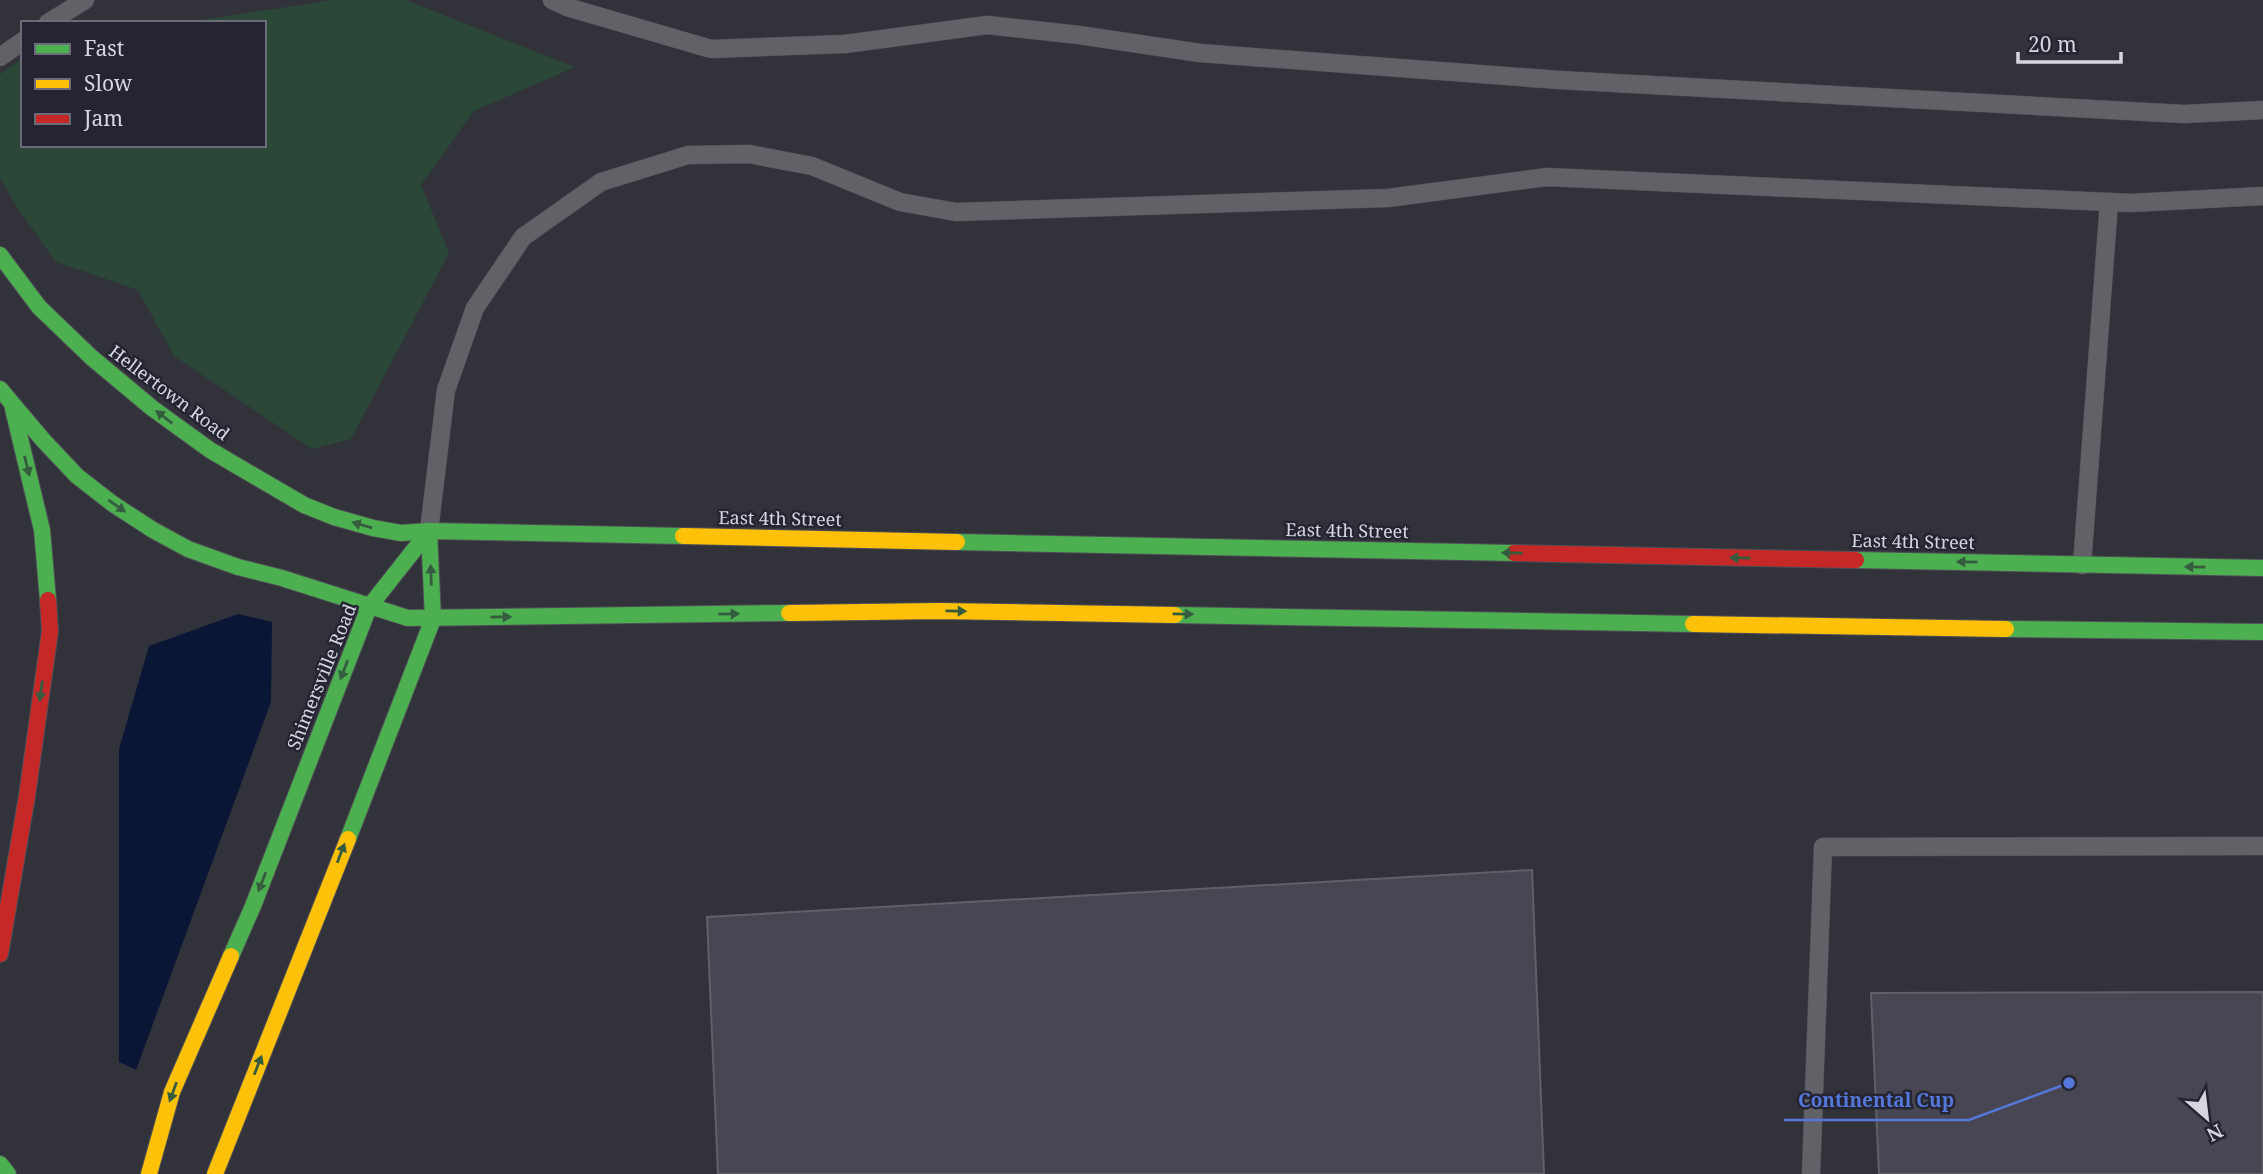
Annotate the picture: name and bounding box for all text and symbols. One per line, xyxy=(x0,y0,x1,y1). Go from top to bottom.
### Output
legend xyxy=(21,21,266,147)
scale bar xyxy=(2018,21,2121,65)
text: 20 m xyxy=(2028,30,2077,58)
text: Fast xyxy=(84,34,124,62)
text: Slow xyxy=(84,69,133,97)
text: Jam xyxy=(83,104,123,132)
street label: Hellertown Road xyxy=(104,339,235,445)
one-way arrow xyxy=(155,409,173,424)
one-way arrow xyxy=(22,455,33,477)
one-way arrow xyxy=(108,499,126,513)
street label: East 4th Street xyxy=(718,505,842,531)
street label: East 4th Street xyxy=(1285,517,1409,543)
one-way arrow xyxy=(351,520,372,530)
street label: East 4th Street xyxy=(1851,528,1975,554)
one-way arrow xyxy=(1501,548,1523,559)
one-way arrow xyxy=(1729,552,1751,564)
one-way arrow xyxy=(1956,557,1978,568)
one-way arrow xyxy=(2184,561,2206,573)
one-way arrow xyxy=(426,564,437,586)
street label: Shimersville Road xyxy=(281,600,361,753)
one-way arrow xyxy=(945,605,967,617)
one-way arrow xyxy=(718,608,740,620)
one-way arrow xyxy=(1173,609,1195,620)
one-way arrow xyxy=(490,612,512,623)
one-way arrow xyxy=(339,660,350,681)
one-way arrow xyxy=(36,680,47,702)
one-way arrow xyxy=(336,843,347,864)
one-way arrow xyxy=(256,872,267,893)
one-way arrow xyxy=(252,1054,263,1075)
callout: Continental Cup xyxy=(1784,1080,1969,1120)
one-way arrow xyxy=(167,1081,178,1102)
north arrow xyxy=(2172,1083,2242,1153)
text: Continental Cup xyxy=(1798,1087,1954,1113)
text: N xyxy=(2202,1118,2228,1148)

